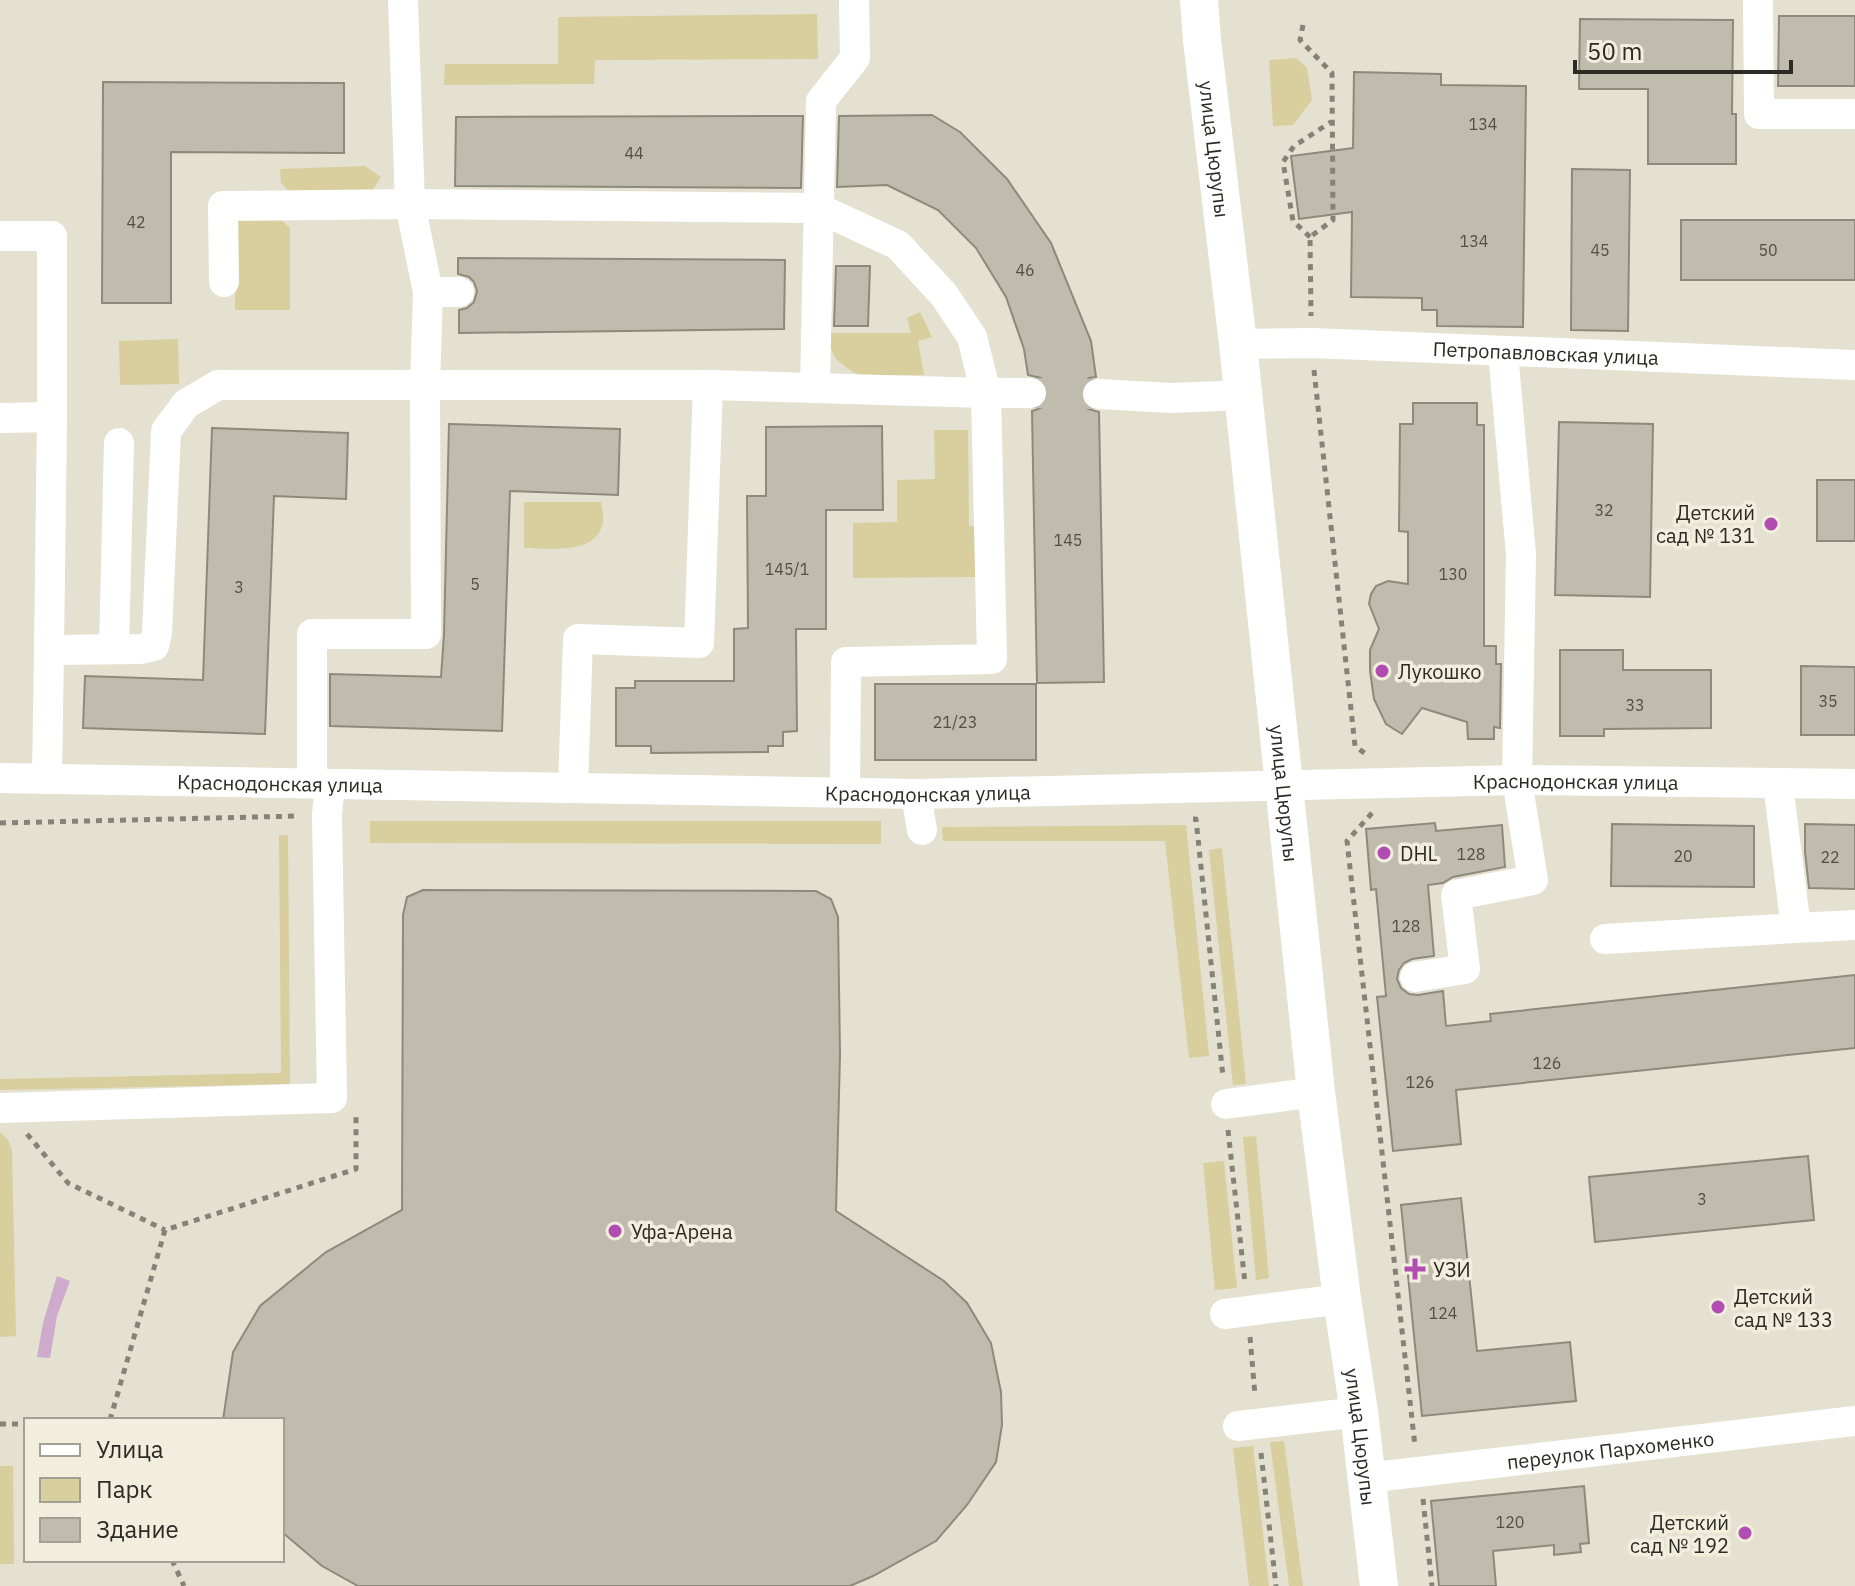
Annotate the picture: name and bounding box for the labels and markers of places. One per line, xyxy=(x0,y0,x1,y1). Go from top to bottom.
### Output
place label: Детский сад № 131 xyxy=(1656,499,1755,549)
marker: Детский сад № 131 xyxy=(1762,515,1780,533)
place label: Лукошко xyxy=(1398,658,1481,685)
marker: Лукошко xyxy=(1373,662,1391,680)
place label: DHL xyxy=(1400,840,1438,867)
marker: DHL xyxy=(1375,844,1393,862)
place label: Уфа-Арена xyxy=(631,1218,733,1245)
marker: Уфа-Арена xyxy=(606,1222,624,1240)
place label: УЗИ xyxy=(1433,1256,1471,1283)
marker: УЗИ xyxy=(1404,1258,1426,1280)
place label: Детский сад № 133 xyxy=(1734,1283,1833,1333)
marker: Детский сад № 133 xyxy=(1709,1298,1727,1316)
place label: Детский сад № 192 xyxy=(1630,1509,1729,1559)
marker: Детский сад № 192 xyxy=(1736,1524,1754,1542)

